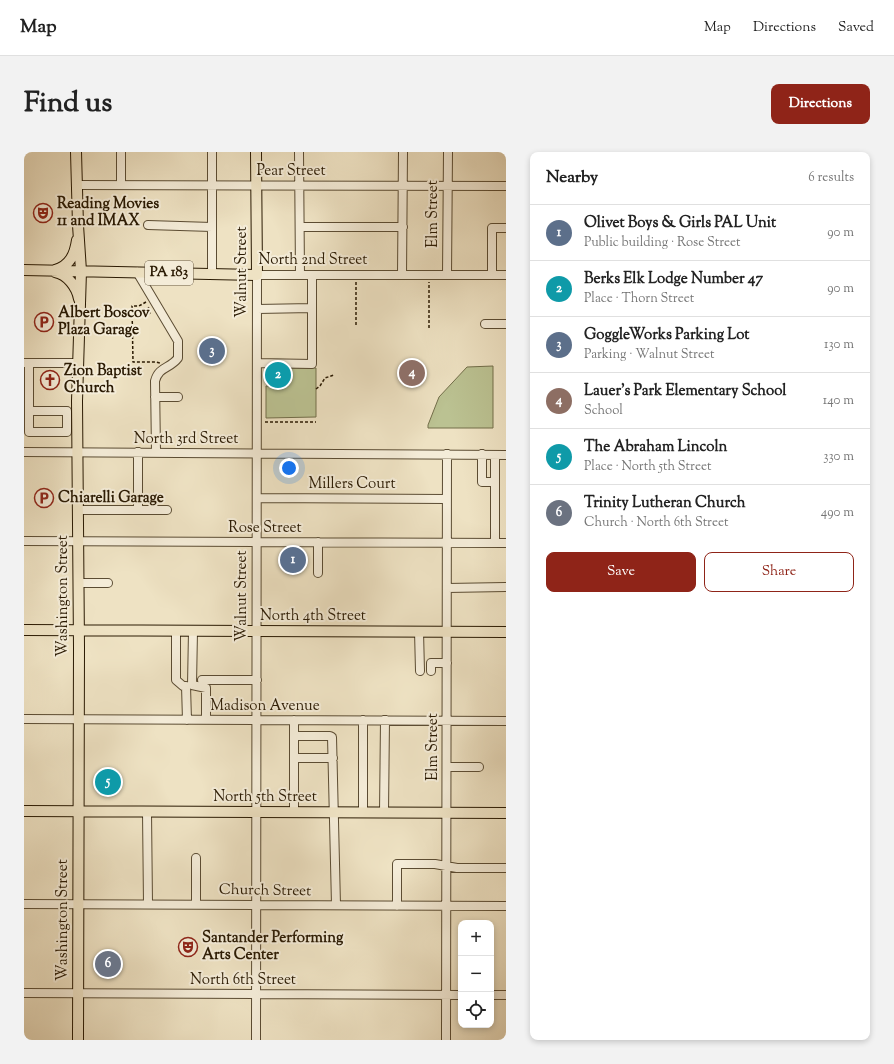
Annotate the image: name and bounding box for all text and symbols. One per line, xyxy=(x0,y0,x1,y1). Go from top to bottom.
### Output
text: Map xyxy=(20,14,57,41)
text: Map xyxy=(704,18,731,38)
text: Directions xyxy=(753,18,816,38)
text: Saved xyxy=(838,18,874,38)
text: Find us xyxy=(24,84,112,124)
button: Directions xyxy=(771,84,870,124)
street label: Pear Street xyxy=(256,161,326,182)
text: Nearby xyxy=(546,166,598,190)
text: 6 results xyxy=(808,169,854,187)
street label: Elm Street xyxy=(423,180,444,248)
place label: Reading Movies 11 and IMAX xyxy=(57,194,159,232)
theatre icon: Reading Movies 11 and IMAX xyxy=(32,202,54,224)
text: Olivet Boys & Girls PAL Unit xyxy=(584,213,776,234)
text: 1 xyxy=(557,224,561,242)
text: 90 m xyxy=(827,224,854,242)
street label: Walnut Street xyxy=(232,226,253,318)
text: Public building · Rose Street xyxy=(584,234,741,252)
street label: North 2nd Street xyxy=(259,250,367,271)
road number: PA 183 xyxy=(145,261,193,285)
text: Berks Elk Lodge Number 47 xyxy=(584,269,763,290)
text: 2 xyxy=(556,280,562,298)
text: 90 m xyxy=(827,280,854,298)
text: Place · Thorn Street xyxy=(584,290,694,308)
place label: Albert Boscov Plaza Garage xyxy=(58,303,150,341)
parking icon: Albert Boscov Plaza Garage xyxy=(33,311,55,333)
text: GoggleWorks Parking Lot xyxy=(584,325,750,346)
pin: 3 xyxy=(199,336,225,366)
text: 3 xyxy=(556,336,562,354)
text: 130 m xyxy=(824,336,854,354)
text: Parking · Walnut Street xyxy=(584,346,714,364)
pin: 4 xyxy=(399,358,425,388)
pin: 2 xyxy=(265,360,291,390)
place label: Zion Baptist Church xyxy=(64,361,143,399)
church icon: Zion Baptist Church xyxy=(39,369,61,391)
text: Lauer's Park Elementary School xyxy=(584,381,786,402)
text: 4 xyxy=(556,392,562,410)
text: 140 m xyxy=(823,392,854,410)
text: School xyxy=(584,402,623,420)
street label: North 3rd Street xyxy=(134,429,238,450)
text: The Abraham Lincoln xyxy=(584,437,727,458)
text: 5 xyxy=(557,448,561,466)
text: 330 m xyxy=(823,448,854,466)
your location xyxy=(279,458,299,478)
text: Place · North 5th Street xyxy=(584,458,711,476)
street label: Millers Court xyxy=(308,474,396,495)
parking icon: Chiarelli Garage xyxy=(33,487,55,509)
place label: Chiarelli Garage xyxy=(58,488,164,509)
text: Trinity Lutheran Church xyxy=(584,493,746,514)
text: 6 xyxy=(556,504,562,522)
text: 490 m xyxy=(821,504,854,522)
text: Church · North 6th Street xyxy=(584,514,728,532)
street label: Rose Street xyxy=(228,518,302,539)
street label: Washington Street xyxy=(53,535,74,657)
pin: 1 xyxy=(280,545,306,575)
street label: Walnut Street xyxy=(232,550,253,642)
button: Save xyxy=(546,552,696,592)
button: Share xyxy=(704,552,854,592)
street label: North 4th Street xyxy=(260,606,366,627)
street label: Madison Avenue xyxy=(210,696,320,717)
street label: Elm Street xyxy=(423,713,444,781)
pin: 5 xyxy=(95,767,121,797)
street label: North 5th Street xyxy=(213,787,317,808)
street label: Washington Street xyxy=(53,859,74,981)
street label: Church Street xyxy=(219,880,311,902)
map controls xyxy=(458,920,494,1028)
button: + xyxy=(458,920,494,956)
place label: Santander Performing Arts Center xyxy=(202,928,344,966)
theatre icon: Santander Performing Arts Center xyxy=(177,936,199,958)
pin: 6 xyxy=(95,949,121,979)
button: − xyxy=(458,956,494,992)
street label: North 6th Street xyxy=(190,970,296,991)
button: locate xyxy=(458,992,494,1028)

